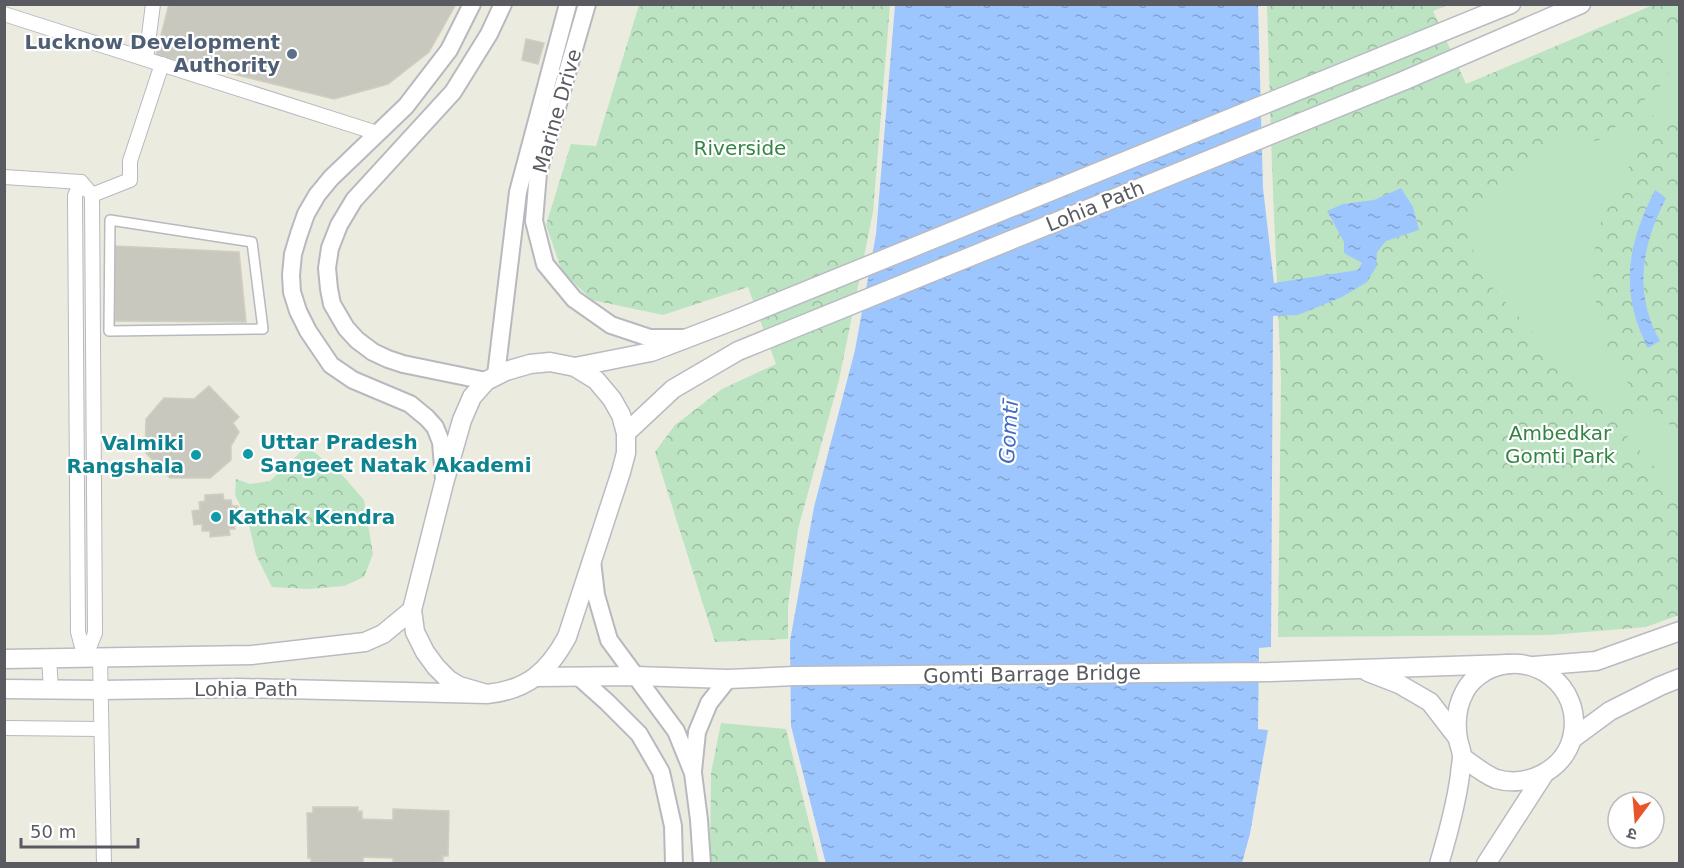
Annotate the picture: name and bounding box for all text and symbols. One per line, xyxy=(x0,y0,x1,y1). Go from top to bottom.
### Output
place label: Lucknow Development Authority xyxy=(25,30,280,77)
street label: Marine Drive xyxy=(528,46,586,176)
marker: Lucknow Development Authority xyxy=(285,47,299,61)
park label: Riverside xyxy=(694,136,786,160)
street label: Lohia Path xyxy=(1042,175,1148,237)
water label: Gomtī xyxy=(995,396,1023,465)
park label: Ambedkar Gomti Park xyxy=(1505,421,1616,468)
place label: Uttar Pradesh Sangeet Natak Akademi xyxy=(260,430,532,477)
place label: Valmiki Rangshala xyxy=(67,431,184,478)
marker: Uttar Pradesh Sangeet Natak Akademi xyxy=(241,447,255,461)
marker: Valmiki Rangshala xyxy=(189,448,203,462)
place label: Kathak Kendra xyxy=(228,505,395,529)
marker: Kathak Kendra xyxy=(209,510,223,524)
street label: Gomti Barrage Bridge xyxy=(923,660,1141,688)
street label: Lohia Path xyxy=(194,677,298,701)
north arrow xyxy=(1606,790,1666,850)
scale bar xyxy=(21,811,138,849)
text: 50 m xyxy=(30,821,76,842)
text: उ xyxy=(1624,823,1639,844)

